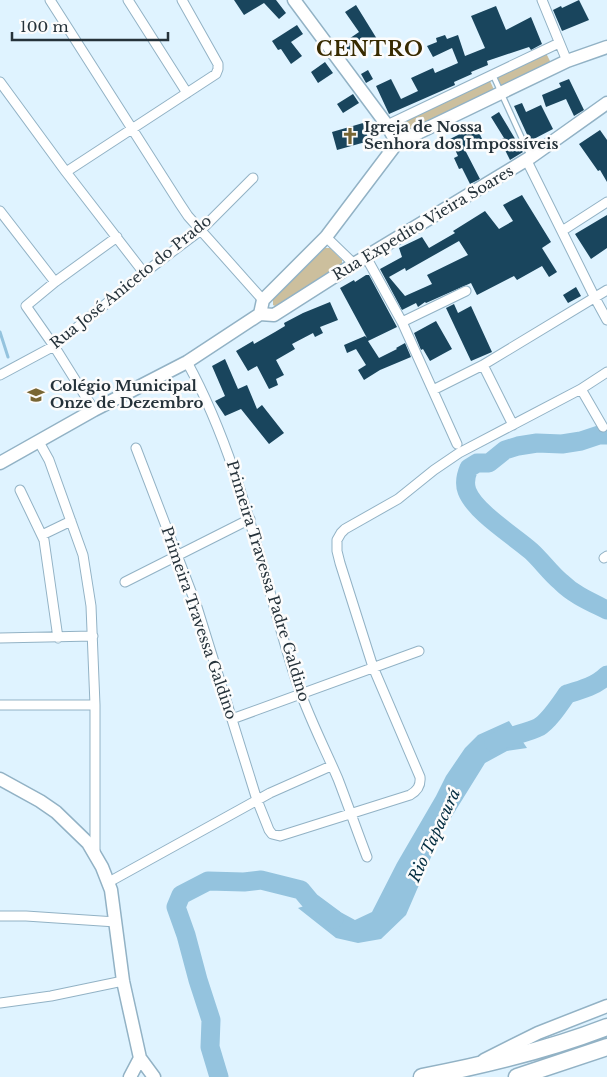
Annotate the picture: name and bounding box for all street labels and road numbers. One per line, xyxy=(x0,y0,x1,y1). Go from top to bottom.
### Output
street label: Rua Expedito Vieira Soares xyxy=(329,161,517,284)
street label: Rua José Aniceto do Prado xyxy=(46,211,215,353)
street label: Primeira Travessa Padre Galdino xyxy=(223,458,314,704)
street label: Primeira Travessa Galdino xyxy=(157,524,242,722)

